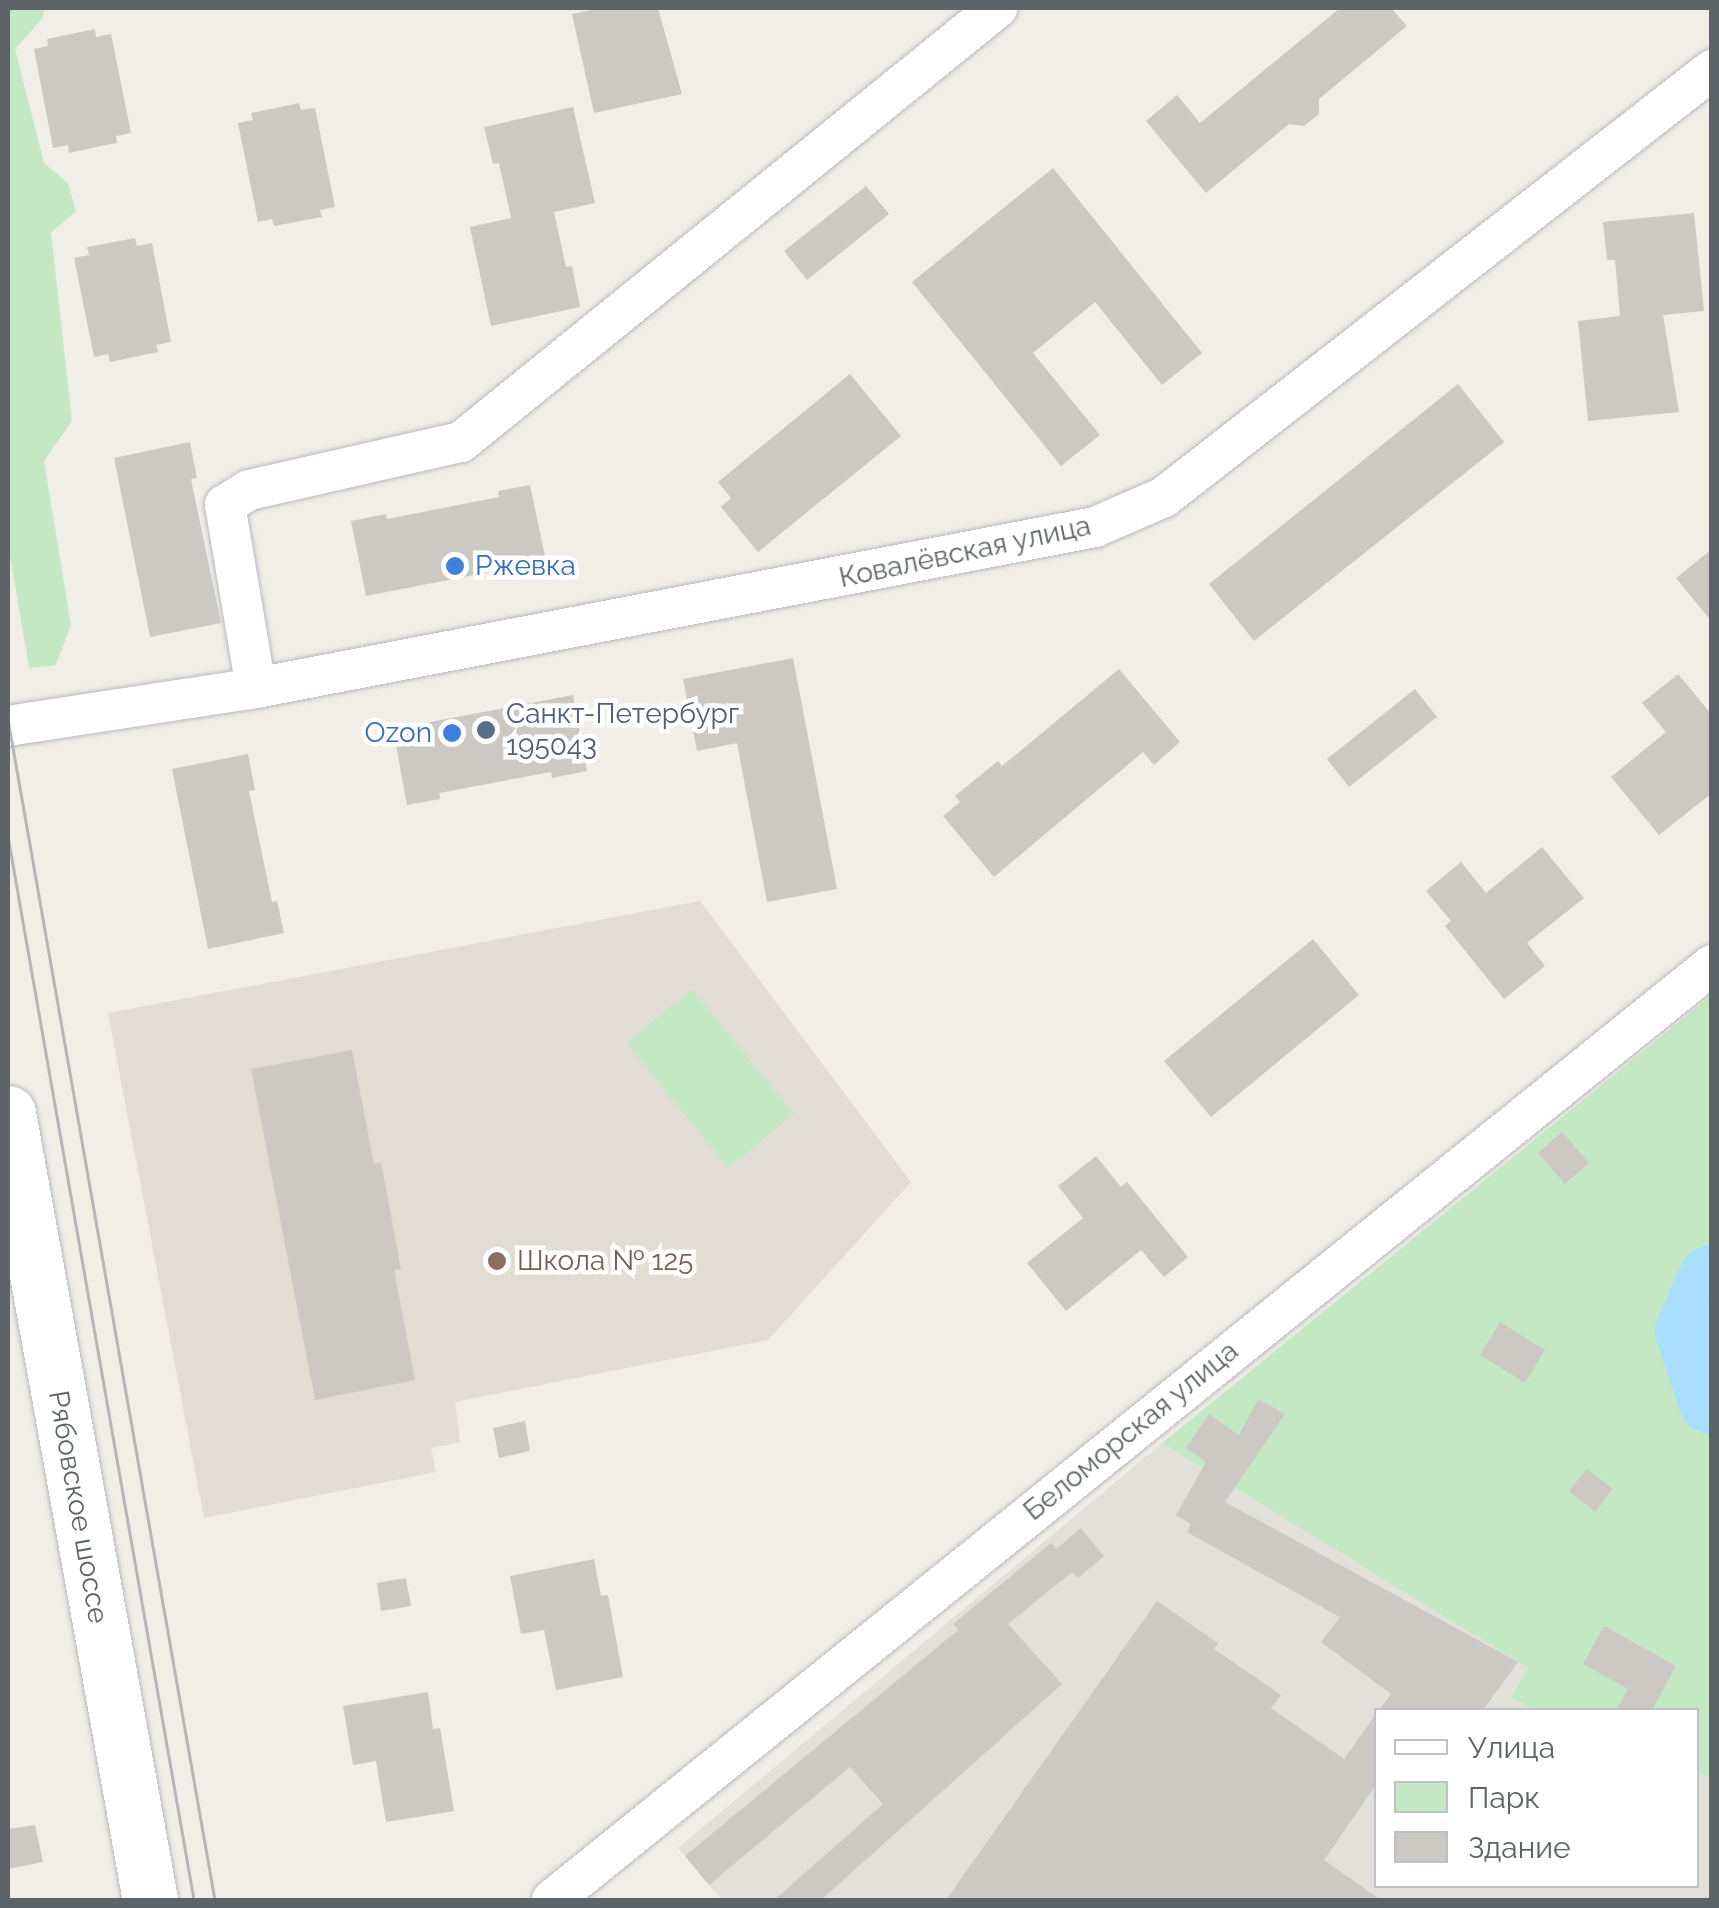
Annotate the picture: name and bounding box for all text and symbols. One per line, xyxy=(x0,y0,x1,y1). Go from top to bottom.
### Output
street label: Ковалёвская улица xyxy=(836,509,1094,595)
place label: Ржевка xyxy=(475,549,576,583)
marker: Ржевка xyxy=(444,555,466,577)
place label: Санкт-Петербург 195043 xyxy=(506,697,739,763)
place label: Ozon xyxy=(365,716,432,750)
marker: Санкт-Петербург 195043 xyxy=(475,719,497,741)
marker: Ozon xyxy=(441,722,463,744)
place label: Школа № 125 xyxy=(517,1244,693,1278)
marker: Школа № 125 xyxy=(486,1250,508,1272)
street label: Беломорская улица xyxy=(1017,1334,1245,1528)
street label: Рябовское шоссе xyxy=(41,1388,115,1626)
legend xyxy=(1374,1708,1699,1888)
text: Улица xyxy=(1468,1730,1555,1765)
text: Парк xyxy=(1468,1780,1540,1815)
text: Здание xyxy=(1468,1830,1571,1865)

